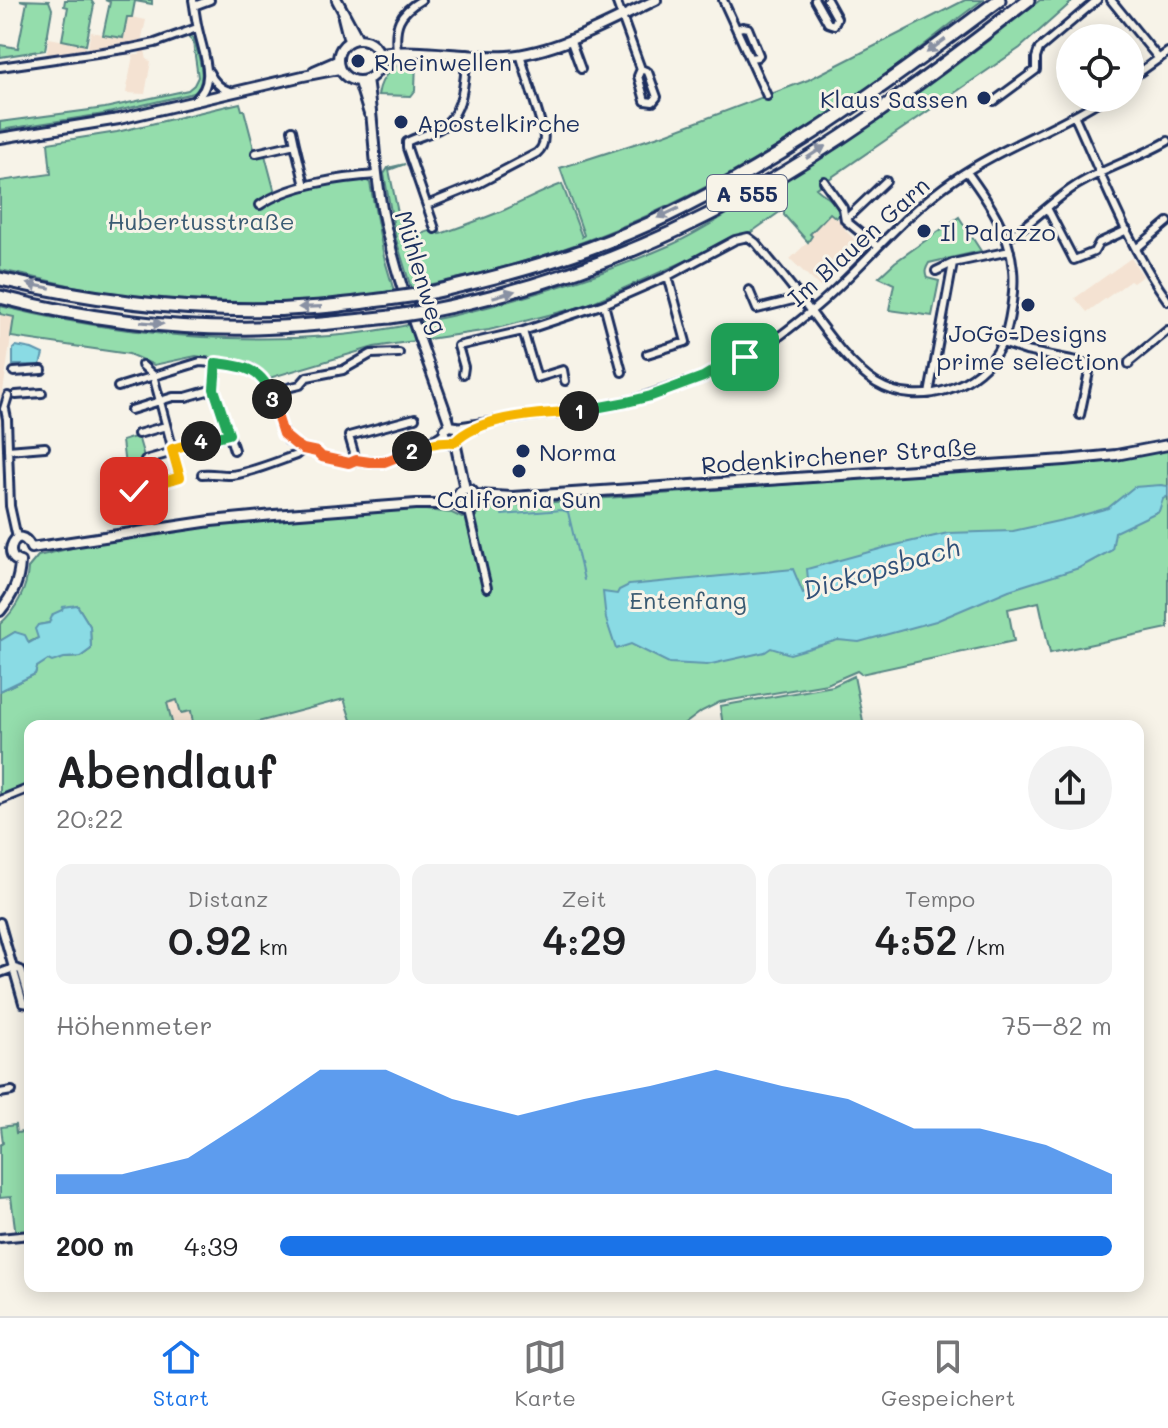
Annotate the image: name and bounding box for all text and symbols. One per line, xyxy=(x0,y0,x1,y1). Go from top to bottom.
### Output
map controls xyxy=(1056,24,1144,112)
button: locate xyxy=(1056,24,1144,112)
one-way arrow xyxy=(925,38,946,53)
place label: Rheinwellen xyxy=(374,46,512,77)
marker: Rheinwellen xyxy=(349,52,367,70)
place label: Klaus Sassen xyxy=(820,83,968,114)
marker: Klaus Sassen xyxy=(975,89,993,107)
place label: Apostelkirche xyxy=(417,107,580,138)
marker: Apostelkirche xyxy=(392,113,410,131)
one-way arrow xyxy=(805,145,827,160)
street label: Im Blauen Garn xyxy=(781,169,935,313)
road number: A 555 xyxy=(707,175,787,211)
park label: Hubertusstraße xyxy=(107,205,295,236)
one-way arrow xyxy=(657,206,680,220)
street label: Mühlenweg xyxy=(389,207,455,337)
place label: Il Palazzo xyxy=(940,216,1056,247)
marker: Il Palazzo xyxy=(915,222,933,240)
one-way arrow xyxy=(26,280,51,292)
one-way arrow xyxy=(493,287,517,300)
marker: JoGo-Designs prime selection xyxy=(1019,296,1037,314)
one-way arrow xyxy=(297,301,322,314)
one-way arrow xyxy=(140,316,165,329)
place label: JoGo-Designs prime selection xyxy=(937,317,1119,376)
pin xyxy=(711,323,779,391)
icon: arrive xyxy=(723,335,767,379)
pin: 3 xyxy=(252,379,292,419)
text: 3 xyxy=(265,384,279,413)
pin: 1 xyxy=(559,391,599,431)
text: 1 xyxy=(574,396,584,425)
pin: 4 xyxy=(181,421,221,461)
text: 4 xyxy=(194,426,208,455)
street label: Rodenkirchener Straße xyxy=(700,430,978,480)
pin: 2 xyxy=(392,431,432,471)
text: 2 xyxy=(406,436,418,465)
place label: Norma xyxy=(539,436,617,467)
marker: Norma xyxy=(514,442,532,460)
pin xyxy=(100,457,168,525)
marker: California Sun xyxy=(510,462,528,480)
icon: check xyxy=(112,469,156,513)
place label: California Sun xyxy=(437,483,601,514)
water label: Dickopsbach xyxy=(799,529,963,607)
park label: Entenfang xyxy=(629,584,747,615)
text: Abendlauf xyxy=(56,742,276,799)
button: share xyxy=(1028,746,1112,830)
text: 20:22 xyxy=(56,801,124,835)
text: Distanz xyxy=(188,884,268,913)
text: Zeit xyxy=(562,884,606,913)
text: Tempo xyxy=(905,884,975,913)
text: 0.92 xyxy=(168,913,252,965)
text: 4:29 xyxy=(542,913,626,965)
text: 4:52 xyxy=(875,913,958,965)
text: km xyxy=(252,932,288,961)
text: /km xyxy=(958,932,1005,961)
text: Höhenmeter xyxy=(56,1008,213,1042)
text: 75–82 m xyxy=(1002,1008,1112,1042)
text: 200 m xyxy=(56,1229,134,1263)
text: 4:39 xyxy=(184,1229,238,1263)
tab: Start xyxy=(153,1335,209,1412)
tab: Karte xyxy=(514,1335,576,1412)
tab: Gespeichert xyxy=(881,1335,1015,1412)

